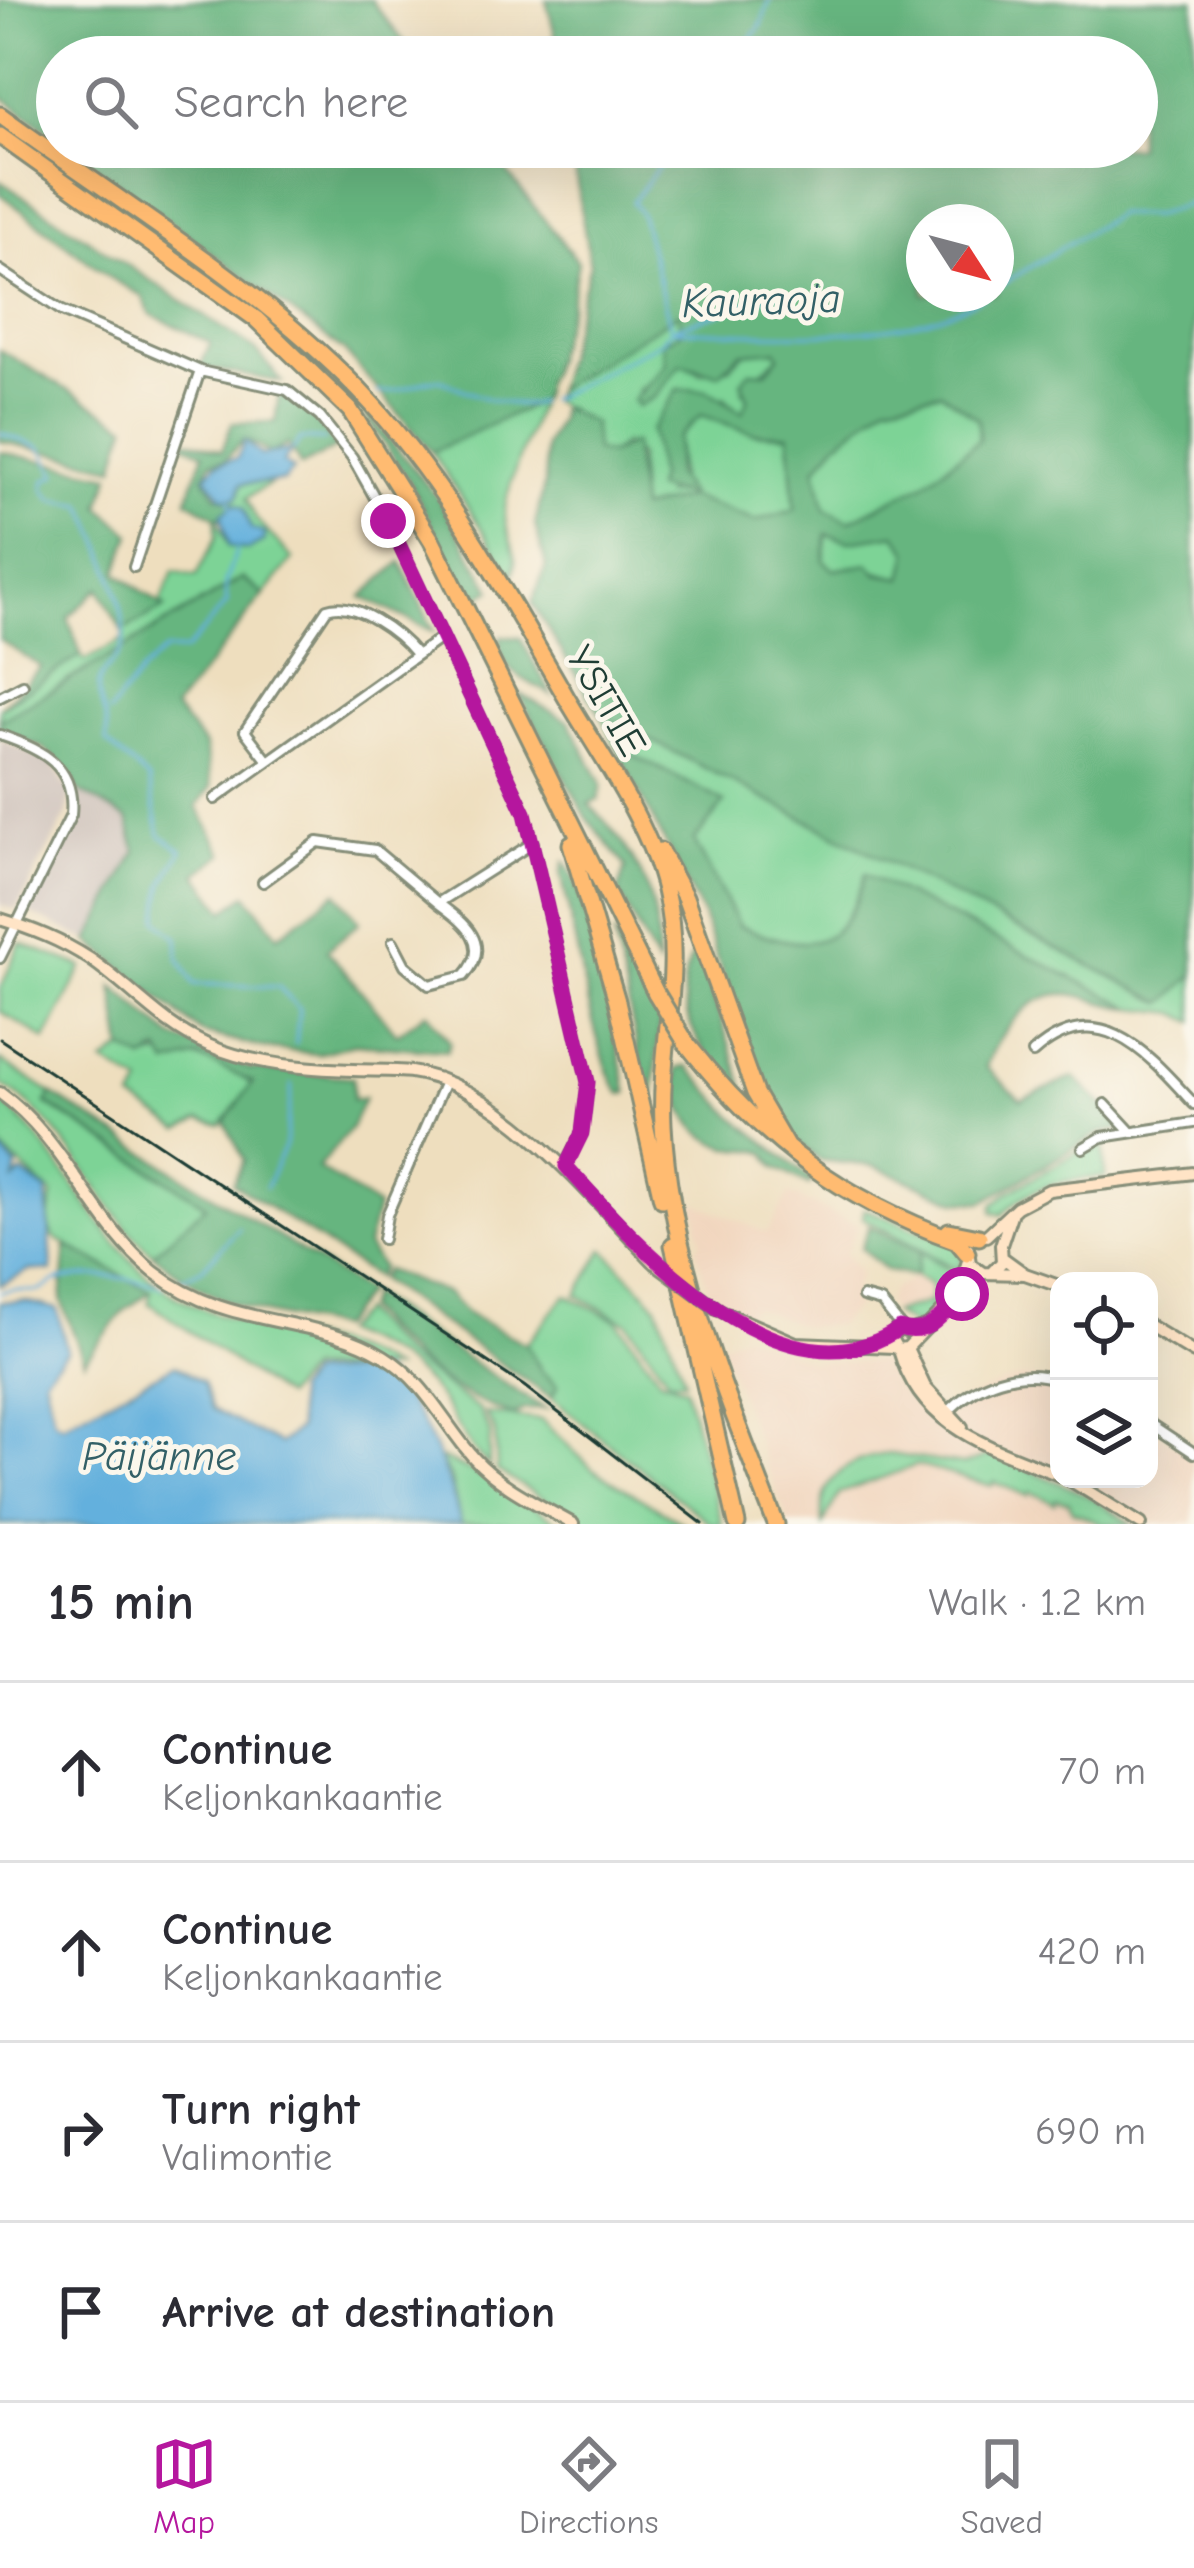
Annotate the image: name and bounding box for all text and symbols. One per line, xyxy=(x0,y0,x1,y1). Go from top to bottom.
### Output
search box xyxy=(36,36,1158,168)
icon: search xyxy=(78,69,144,135)
text: Search here xyxy=(174,76,408,128)
north arrow xyxy=(906,204,1014,312)
water label: Kauraoja xyxy=(681,274,841,328)
route end xyxy=(361,494,415,548)
street label: YSITIE xyxy=(557,638,655,764)
route start xyxy=(935,1267,989,1321)
map controls xyxy=(1050,1272,1158,1488)
button: locate xyxy=(1050,1272,1158,1380)
button: layers xyxy=(1050,1380,1158,1488)
water label: Päijänne xyxy=(82,1432,236,1481)
text: 15 min xyxy=(48,1573,194,1632)
text: Walk · 1.2 km xyxy=(928,1580,1146,1625)
text: Continue xyxy=(162,1723,332,1775)
icon: ahead xyxy=(48,1739,114,1805)
text: 70 m xyxy=(1059,1749,1146,1794)
text: Keljonkankaantie xyxy=(162,1775,443,1820)
text: Continue xyxy=(162,1903,332,1955)
icon: ahead xyxy=(48,1919,114,1985)
text: 420 m xyxy=(1038,1929,1146,1974)
text: Keljonkankaantie xyxy=(162,1955,443,2000)
text: Turn right xyxy=(162,2083,360,2135)
icon: right xyxy=(48,2099,114,2165)
text: 690 m xyxy=(1035,2109,1146,2154)
text: Valimontie xyxy=(162,2135,332,2180)
icon: arrive xyxy=(48,2279,114,2345)
text: Arrive at destination xyxy=(162,2286,555,2338)
tab: Map xyxy=(151,2431,217,2541)
tab: Directions xyxy=(519,2431,659,2541)
tab: Saved xyxy=(961,2431,1043,2541)

